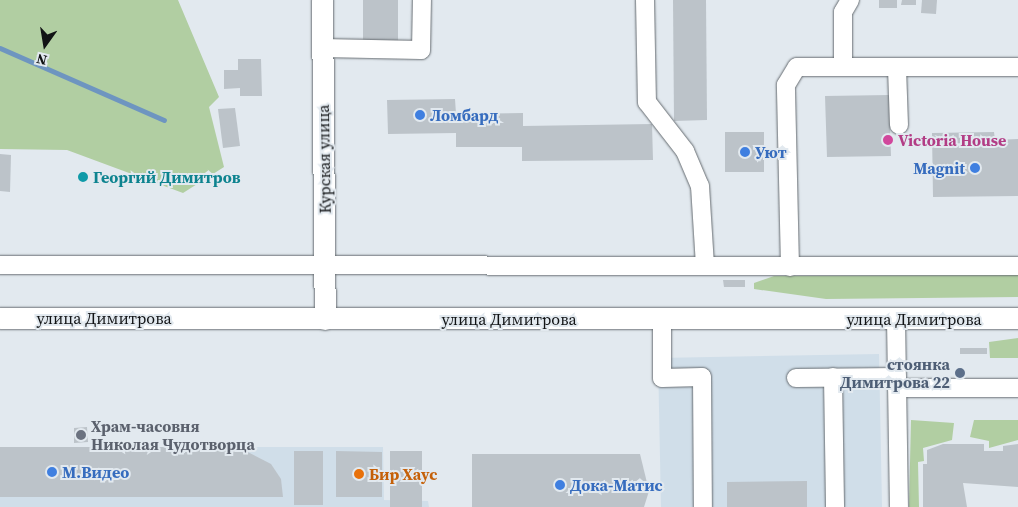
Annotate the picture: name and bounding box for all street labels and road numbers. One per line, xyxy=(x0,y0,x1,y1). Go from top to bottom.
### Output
street label: Курская улица xyxy=(313,104,335,214)
street label: улица Димитрова xyxy=(36,308,172,328)
street label: улица Димитрова xyxy=(441,309,577,329)
street label: улица Димитрова xyxy=(846,309,982,329)

